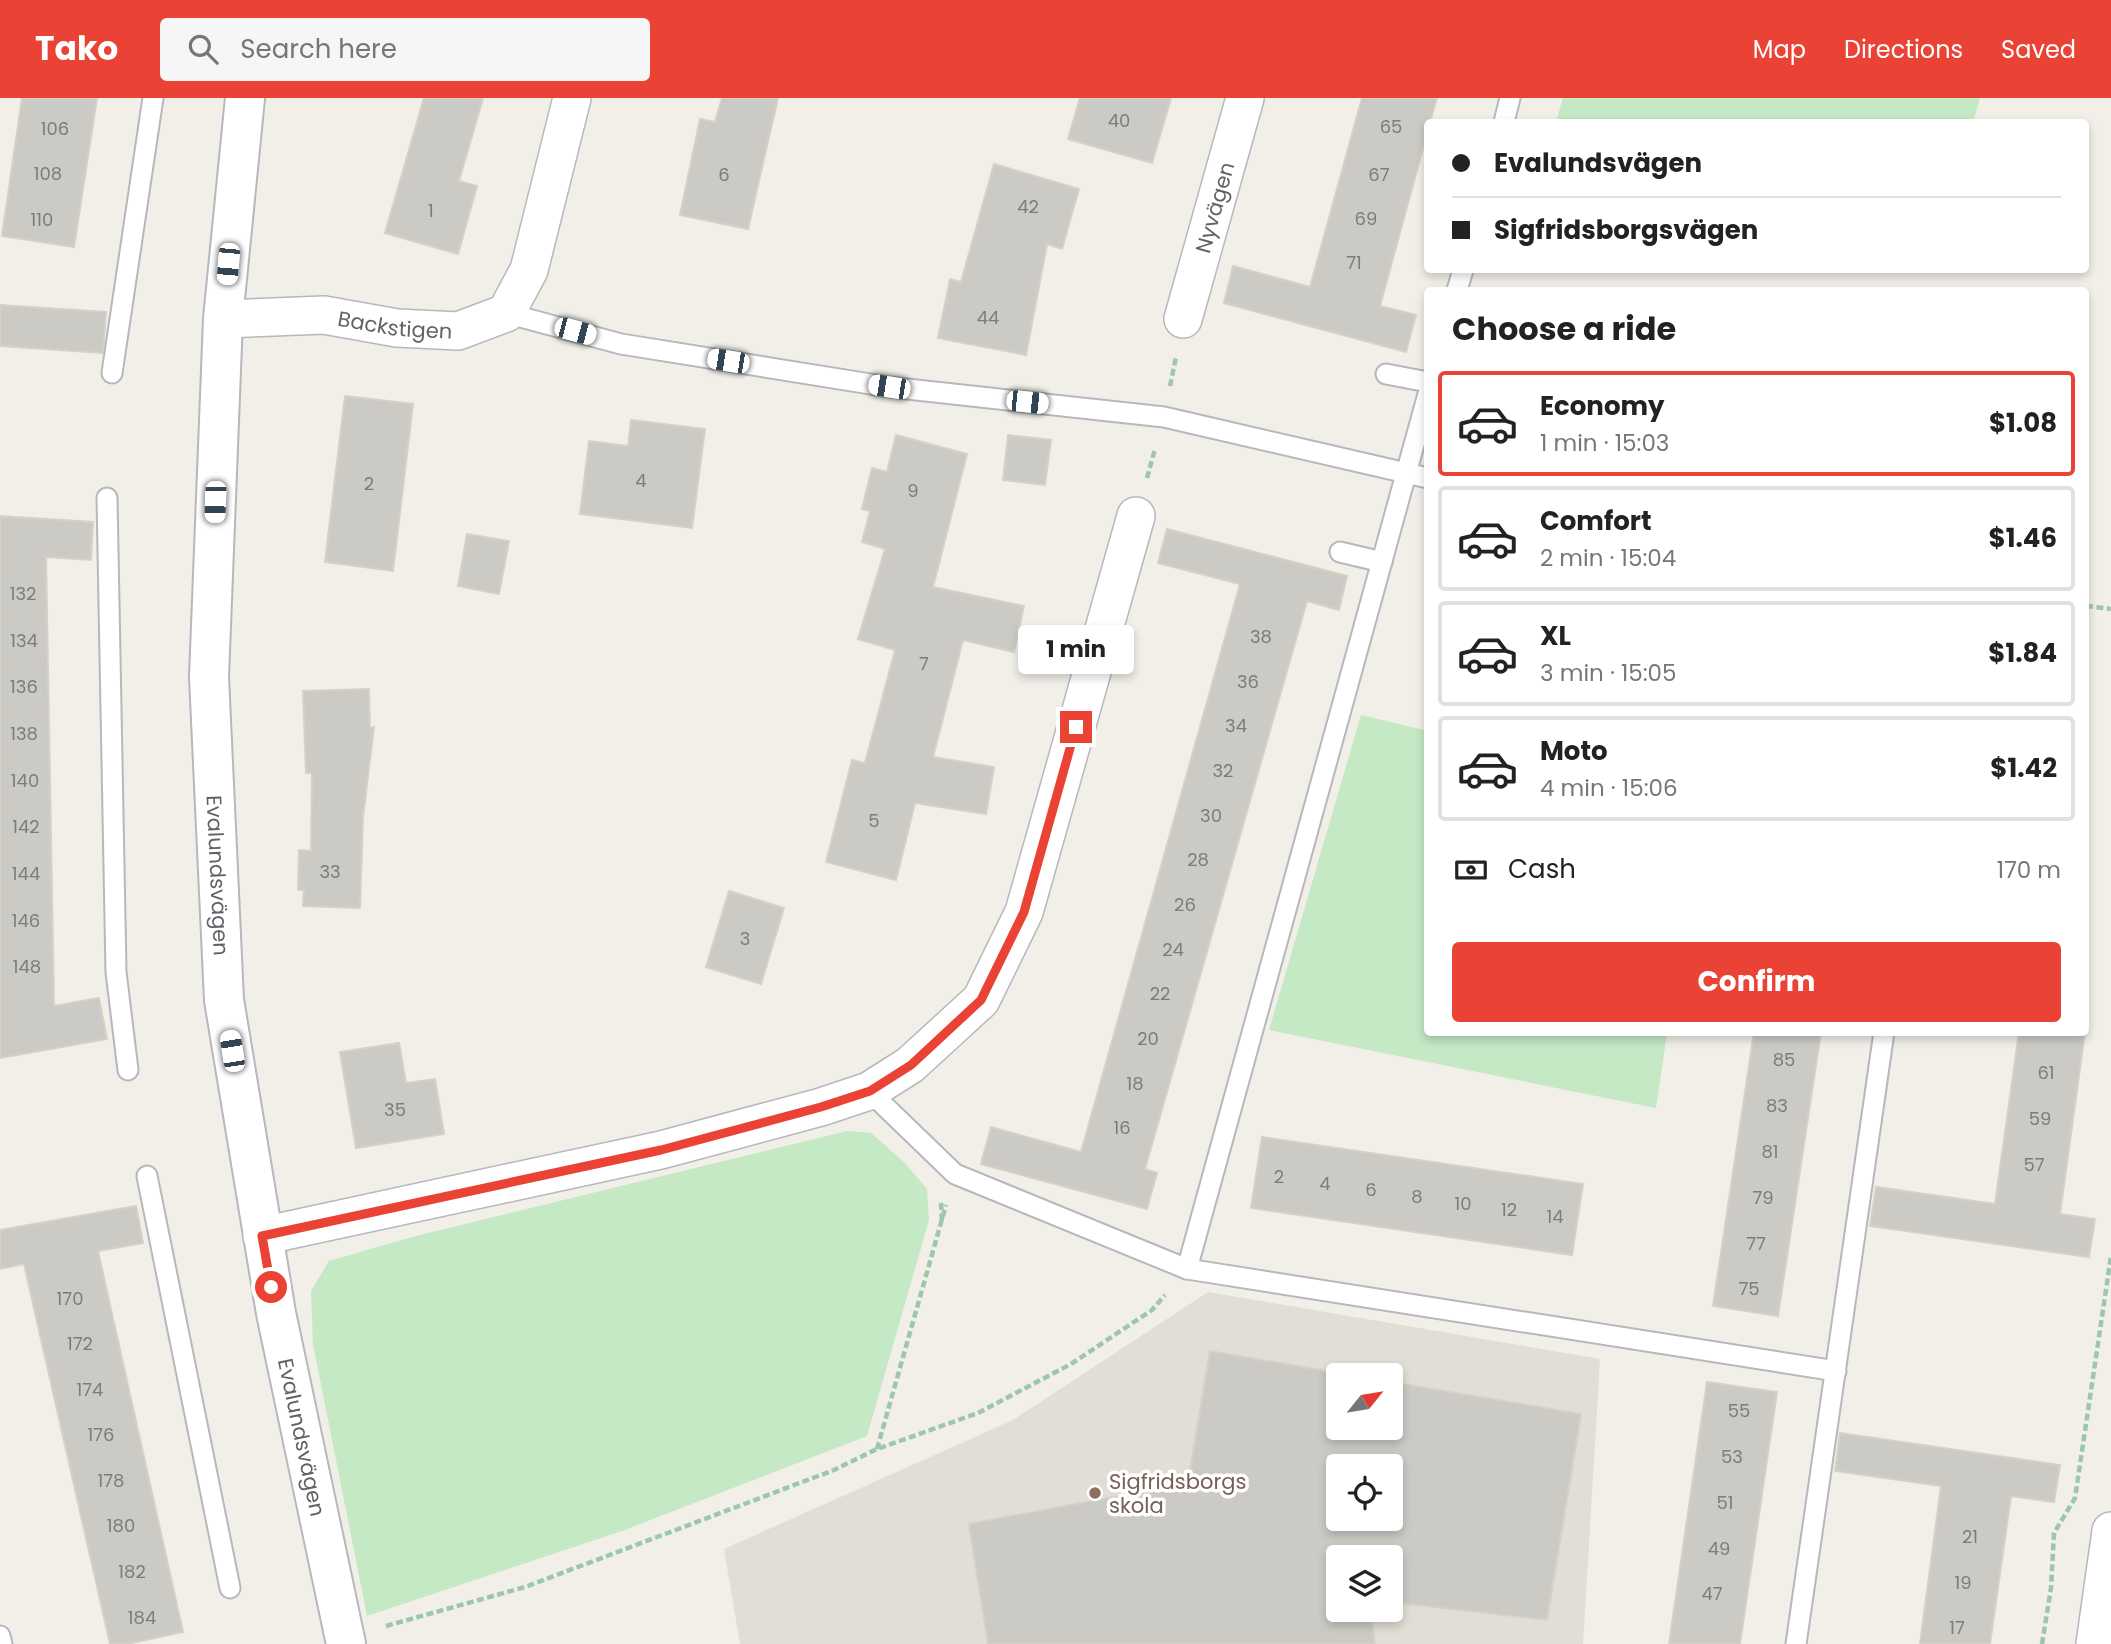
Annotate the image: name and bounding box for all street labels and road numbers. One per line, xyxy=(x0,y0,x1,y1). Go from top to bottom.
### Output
street label: Nyvägen xyxy=(1188,158,1241,256)
street label: Backstigen xyxy=(336,303,453,345)
street label: Evalundsvägen xyxy=(200,794,236,956)
street label: Evalundsvägen xyxy=(271,1356,333,1519)

